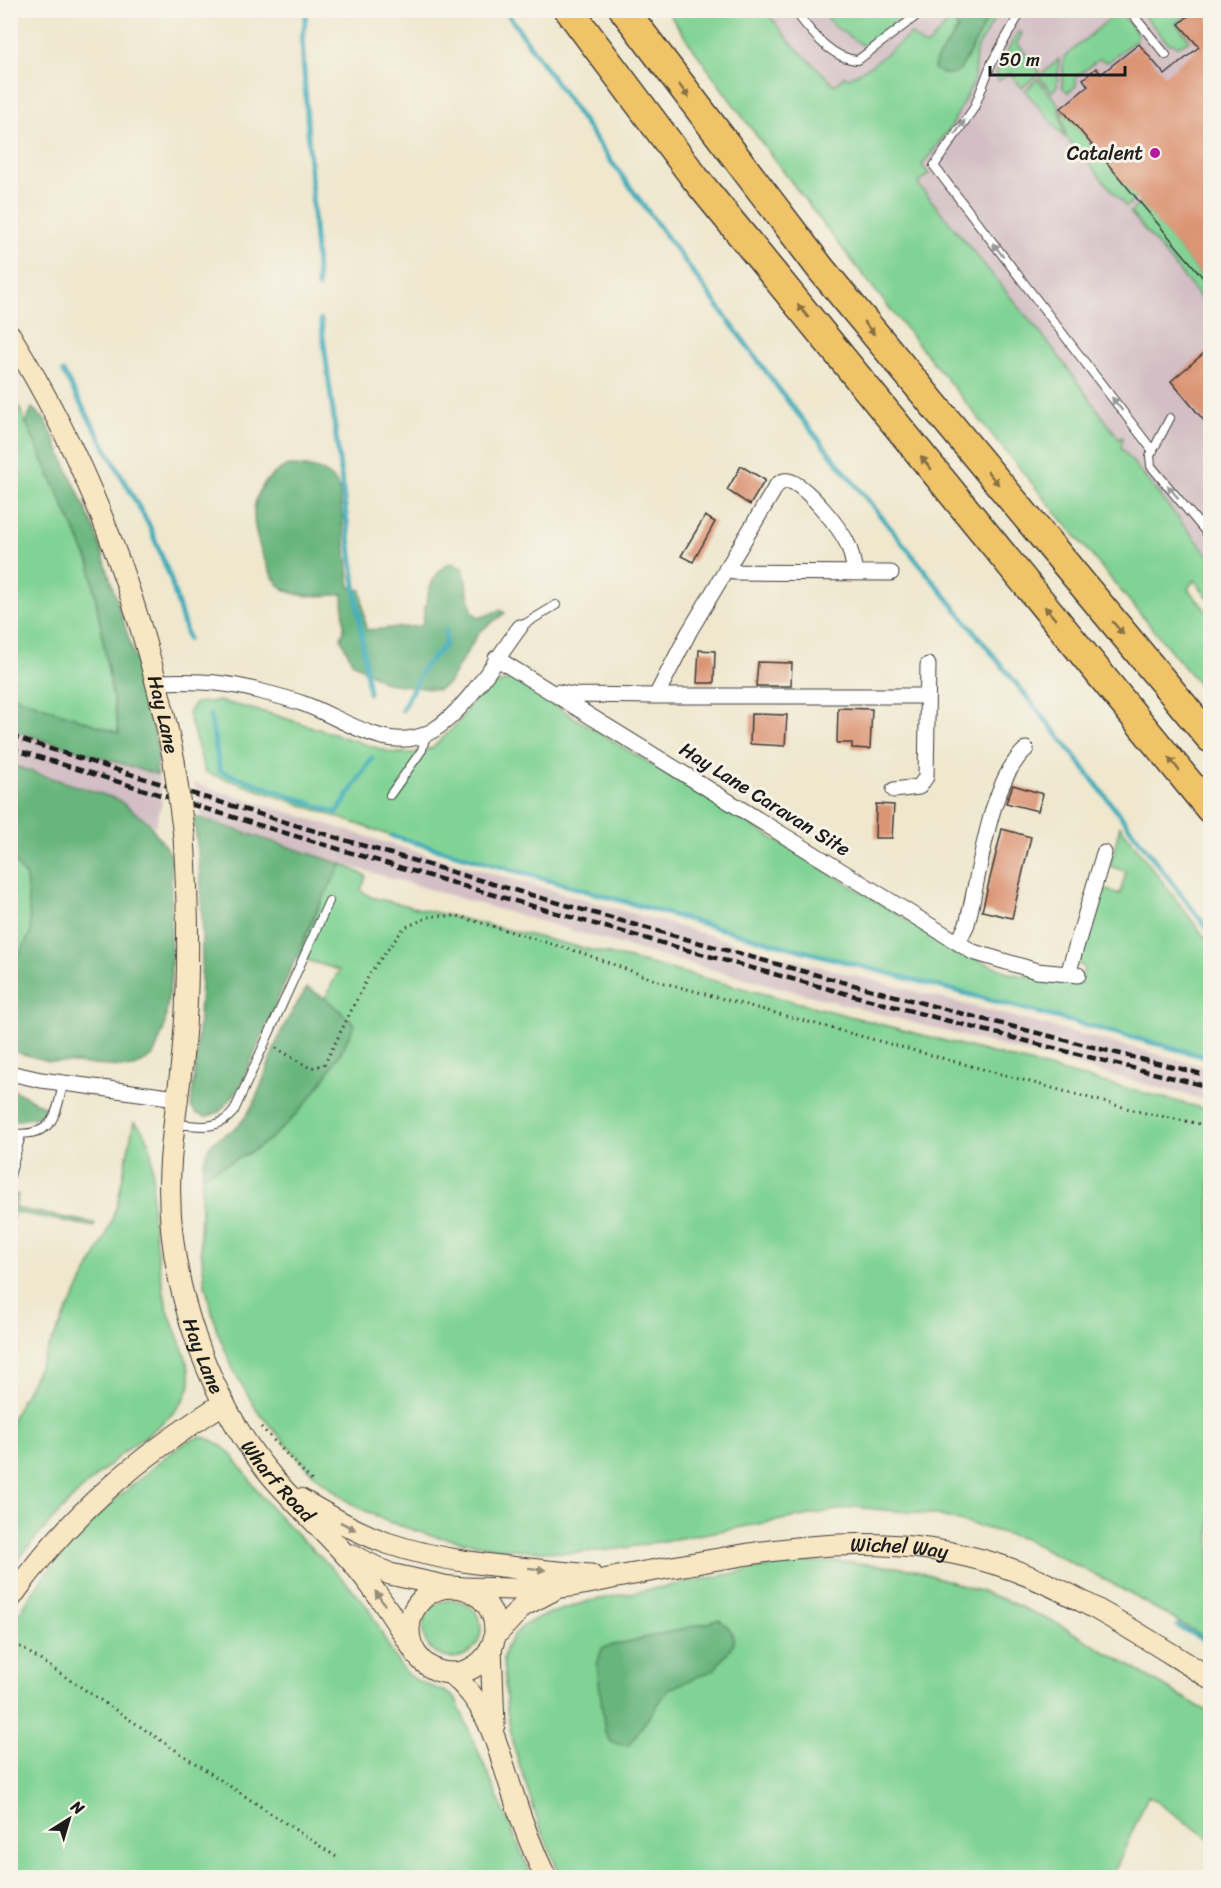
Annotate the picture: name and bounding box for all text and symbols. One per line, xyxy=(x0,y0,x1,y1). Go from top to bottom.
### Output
scale bar xyxy=(990,39,1125,77)
text: 50 m xyxy=(999,44,1040,76)
one-way arrow xyxy=(678,83,691,99)
one-way arrow xyxy=(954,120,966,136)
place label: Catalent xyxy=(1067,136,1143,171)
marker: Catalent xyxy=(1148,146,1162,160)
one-way arrow xyxy=(993,242,1005,257)
one-way arrow xyxy=(797,303,810,319)
one-way arrow xyxy=(862,320,875,336)
one-way arrow xyxy=(1111,397,1123,413)
one-way arrow xyxy=(919,455,932,471)
one-way arrow xyxy=(986,470,999,485)
one-way arrow xyxy=(1167,485,1180,500)
one-way arrow xyxy=(1044,606,1056,621)
one-way arrow xyxy=(1111,620,1124,635)
street label: Hay Lane xyxy=(137,671,189,757)
street label: Hay Lane Caravan Site xyxy=(672,732,857,866)
one-way arrow xyxy=(1167,756,1180,772)
street label: Hay Lane xyxy=(172,1313,234,1400)
street label: Wharf Road xyxy=(231,1432,324,1532)
one-way arrow xyxy=(340,1521,357,1531)
street label: Wichel Way xyxy=(850,1527,952,1570)
one-way arrow xyxy=(527,1564,546,1574)
one-way arrow xyxy=(374,1590,386,1606)
north arrow xyxy=(39,1789,99,1849)
text: N xyxy=(64,1792,92,1823)

